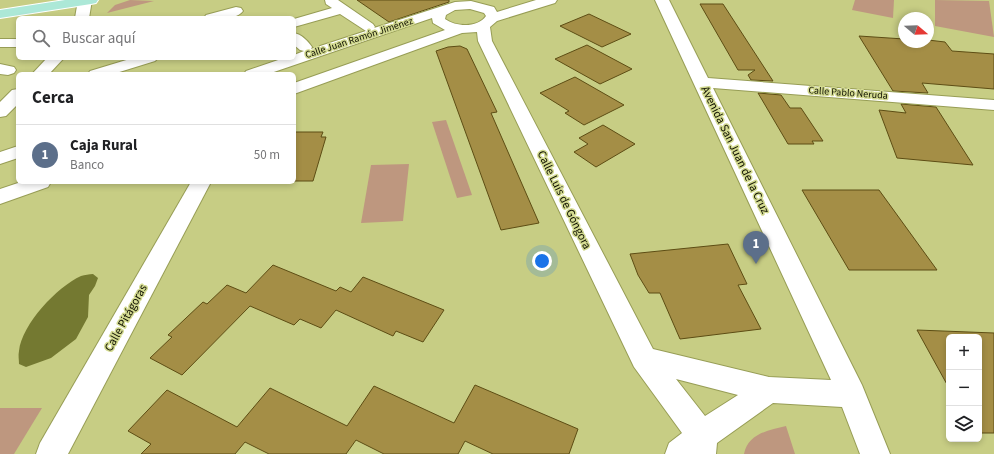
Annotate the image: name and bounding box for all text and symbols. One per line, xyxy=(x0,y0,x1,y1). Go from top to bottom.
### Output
north arrow xyxy=(898,12,934,48)
street label: Calle Juan Ramón Jiménez xyxy=(303,14,415,62)
search box xyxy=(16,16,296,60)
icon: search xyxy=(30,27,52,49)
text: Buscar aquí xyxy=(62,28,135,49)
street label: Avenida San Juan de la Cruz xyxy=(697,83,773,217)
street label: Calle Pablo Neruda xyxy=(808,83,888,103)
text: Cerca xyxy=(32,86,74,110)
text: Caja Rural xyxy=(70,135,137,156)
text: 1 xyxy=(42,146,48,164)
text: 50 m xyxy=(254,146,280,164)
street label: Calle Luis de Góngora xyxy=(533,148,595,252)
text: Banco xyxy=(70,156,104,174)
pin: 1 xyxy=(743,231,769,264)
your location xyxy=(532,251,552,271)
street label: Calle Pitágoras xyxy=(101,281,151,355)
map controls xyxy=(946,334,982,442)
button: + xyxy=(946,334,982,370)
button: − xyxy=(946,370,982,406)
button: layers xyxy=(946,406,982,442)

